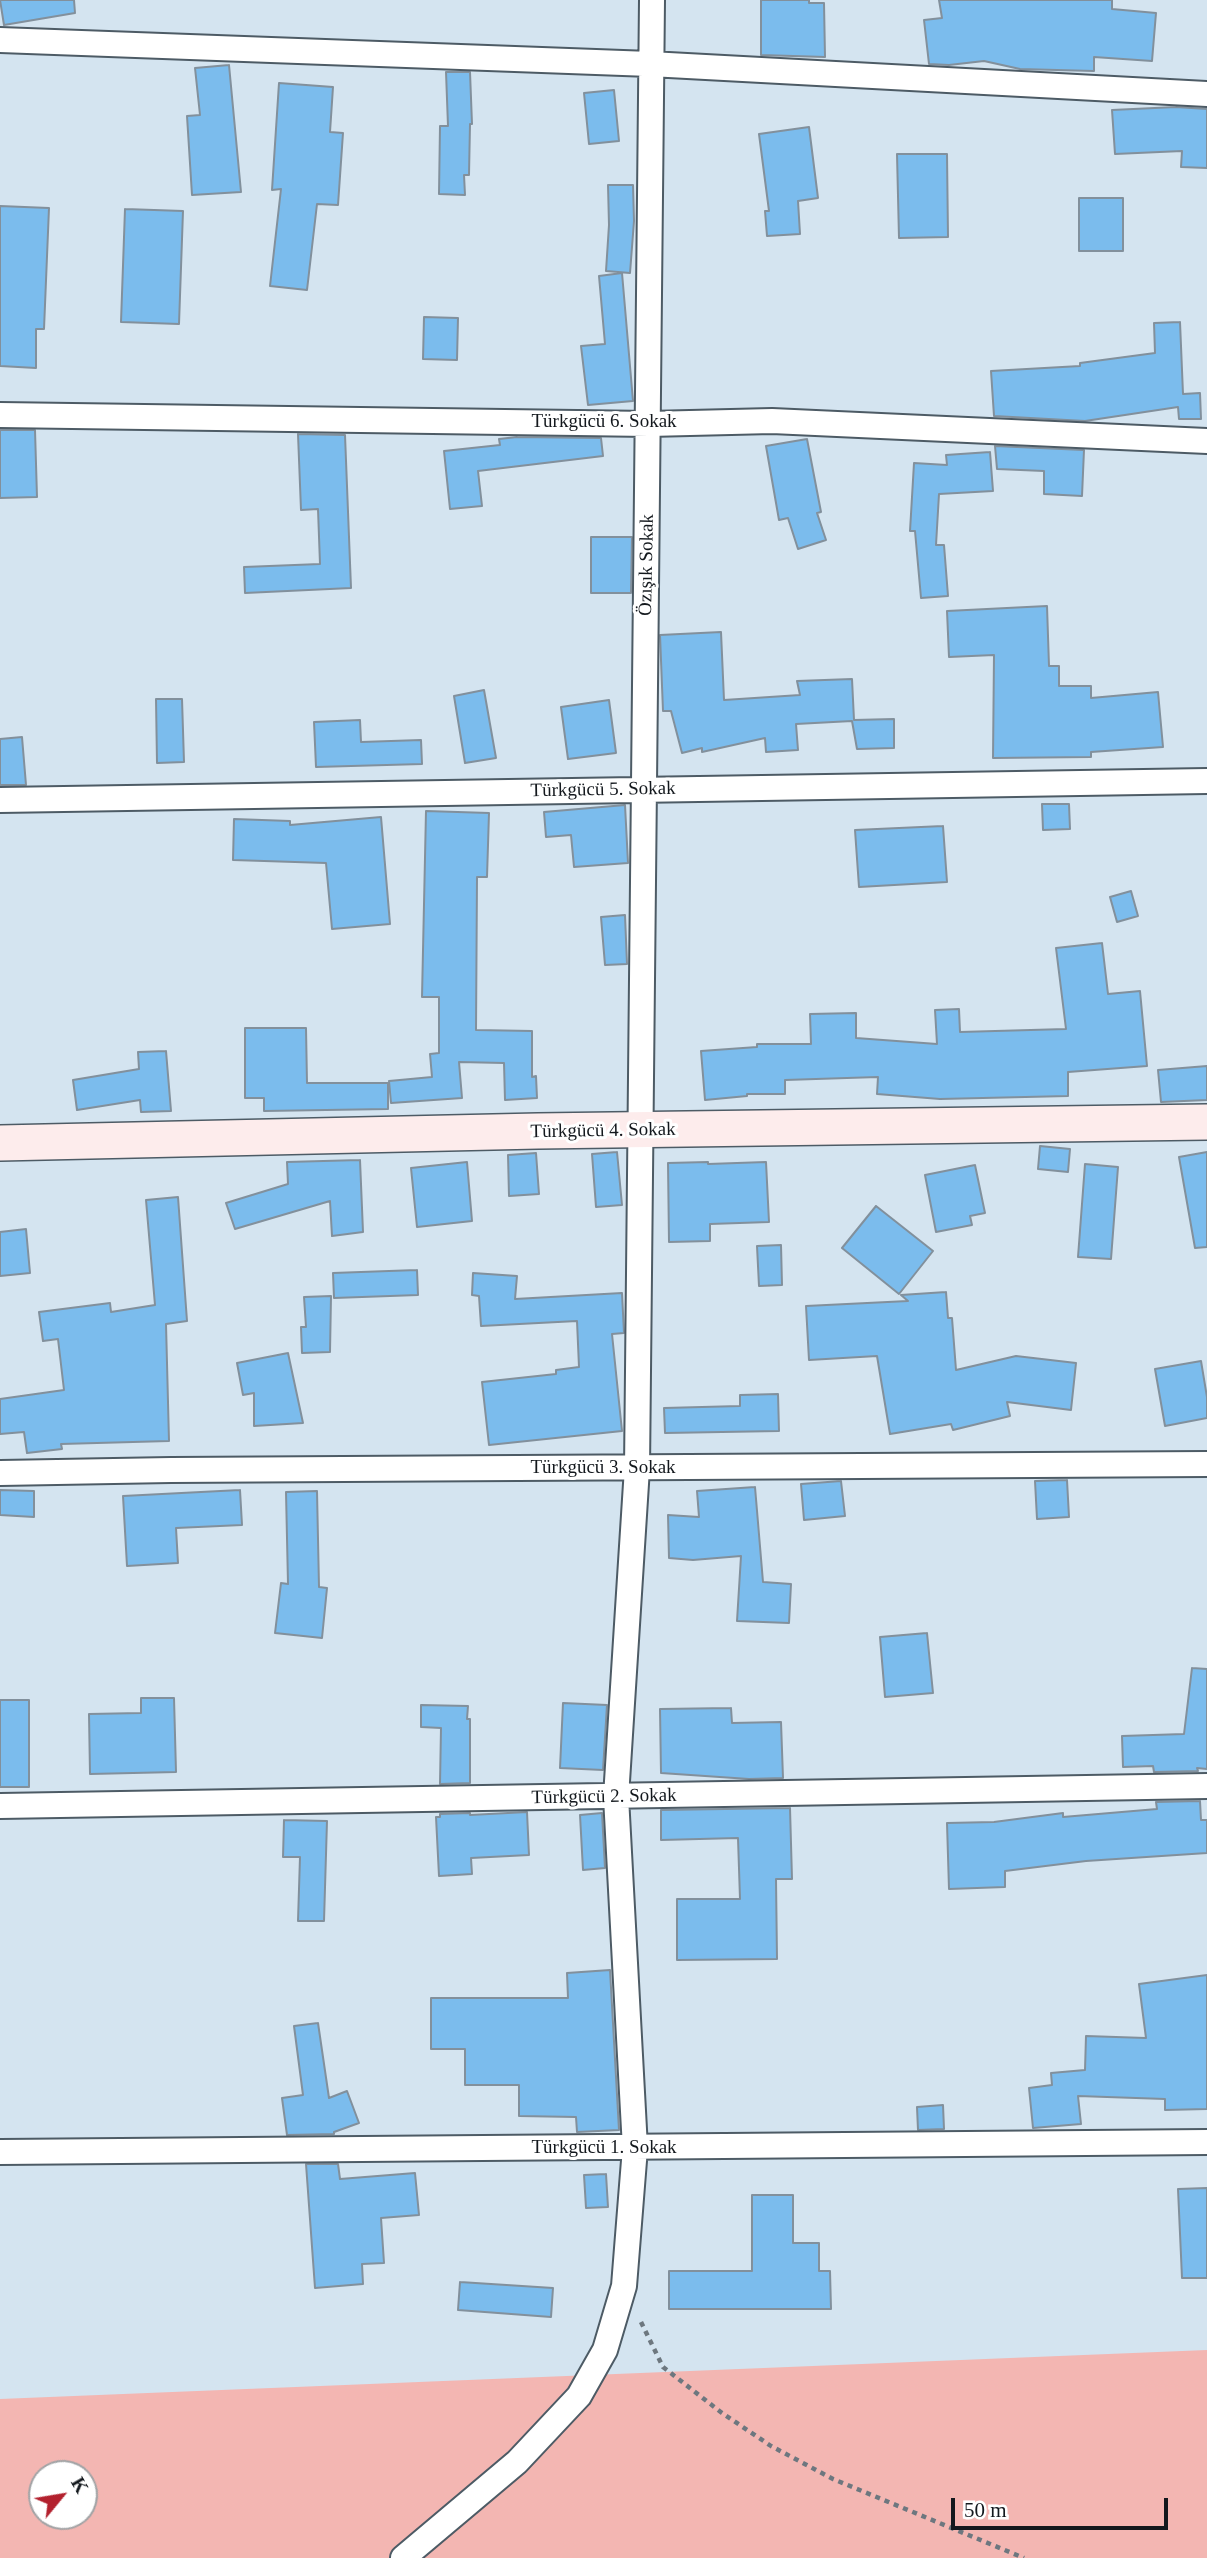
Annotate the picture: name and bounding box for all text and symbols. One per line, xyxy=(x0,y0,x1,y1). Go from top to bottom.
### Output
street label: Türkgücü 6. Sokak xyxy=(531,411,677,433)
street label: Özışık Sokak xyxy=(635,514,659,616)
street label: Türkgücü 5. Sokak xyxy=(530,777,676,803)
street label: Türkgücü 4. Sokak xyxy=(530,1118,676,1144)
street label: Türkgücü 3. Sokak xyxy=(530,1457,676,1479)
street label: Türkgücü 2. Sokak xyxy=(531,1784,677,1810)
street label: Türkgücü 1. Sokak xyxy=(531,2137,677,2159)
north arrow xyxy=(28,2460,98,2530)
text: K xyxy=(67,2474,93,2497)
scale bar xyxy=(955,2484,1172,2528)
text: 50 m xyxy=(964,2498,1007,2522)

